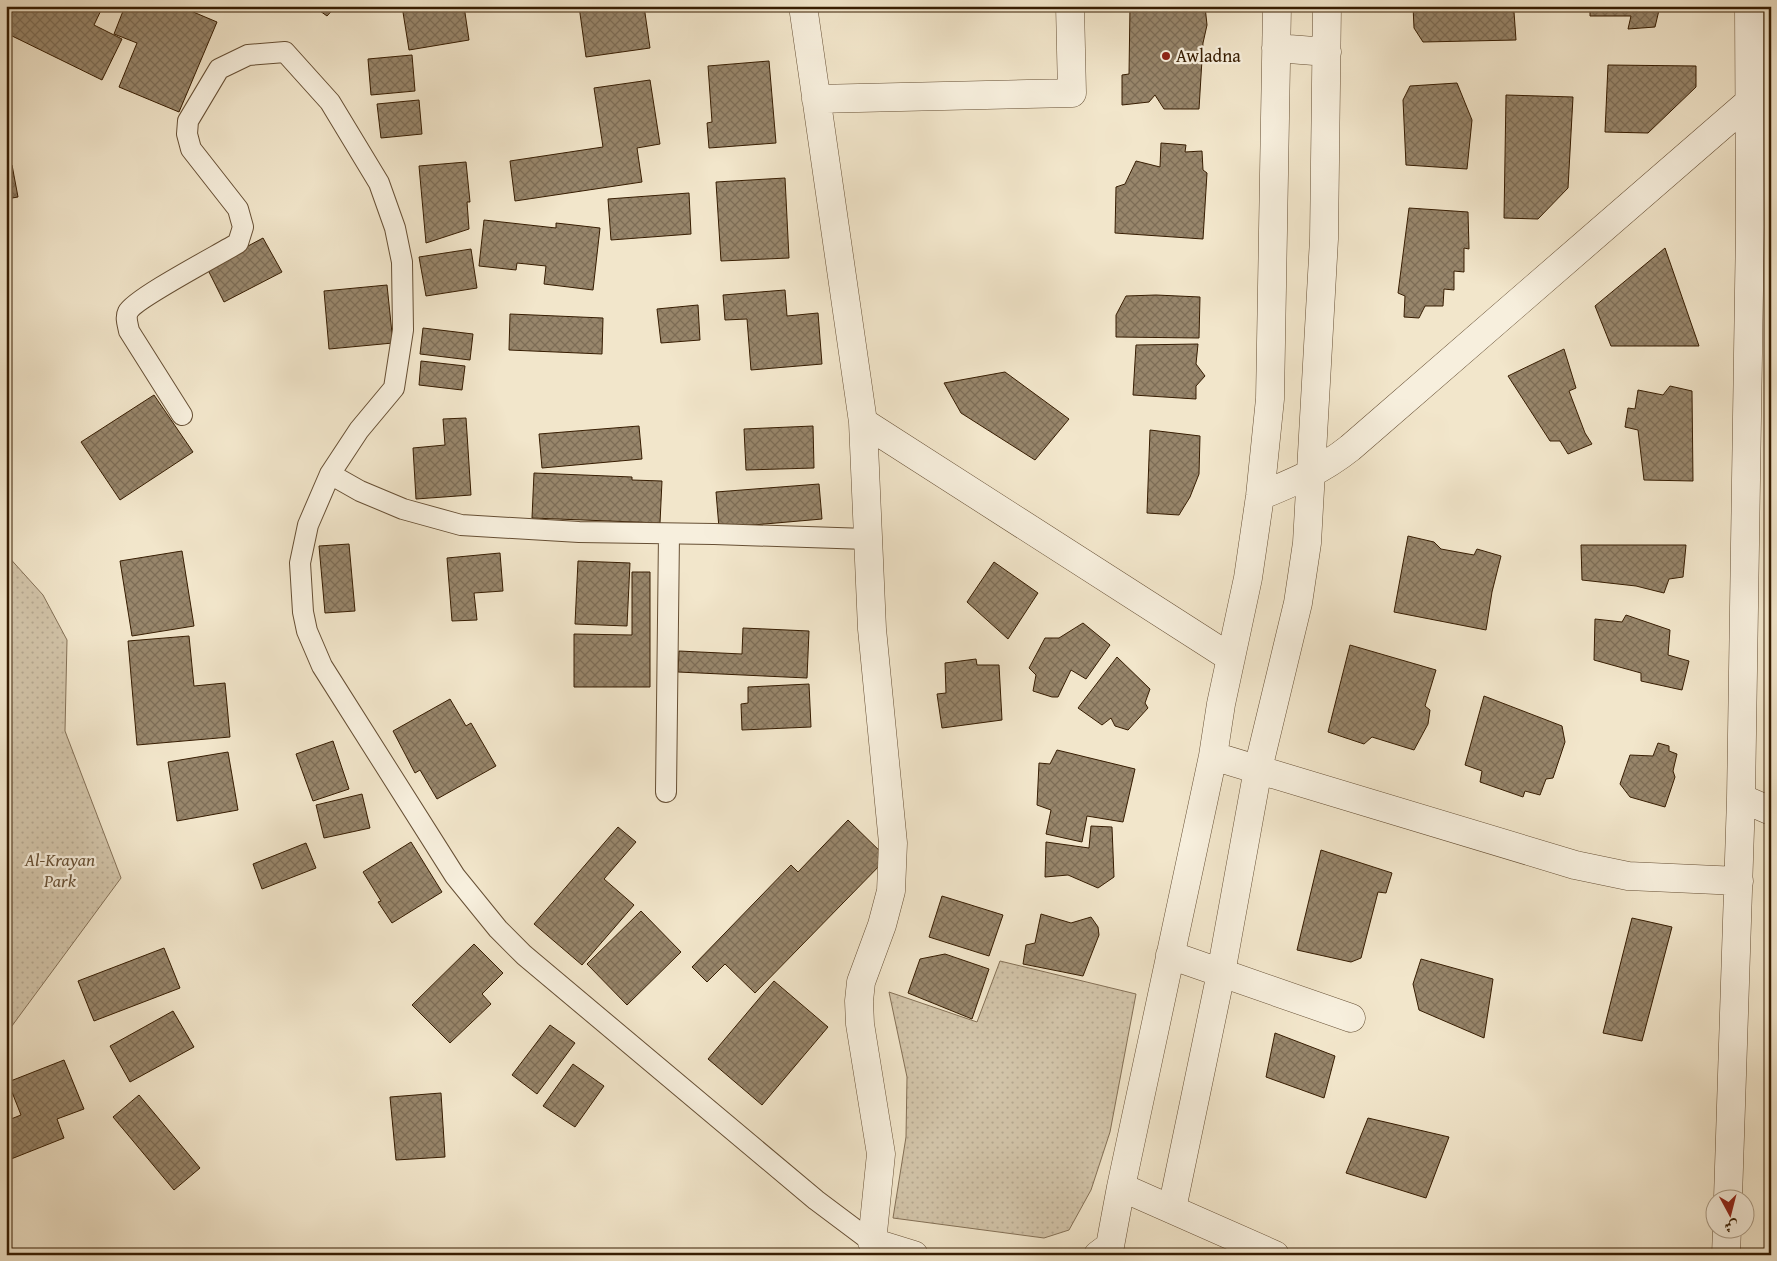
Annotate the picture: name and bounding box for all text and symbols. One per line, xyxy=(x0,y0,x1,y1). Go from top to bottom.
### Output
place label: Awladna xyxy=(1176,42,1241,69)
marker: Awladna xyxy=(1160,50,1172,62)
park label: Al-Krayan Park xyxy=(24,846,95,894)
north arrow xyxy=(1704,1188,1754,1238)
text: ش xyxy=(1723,1216,1740,1238)

